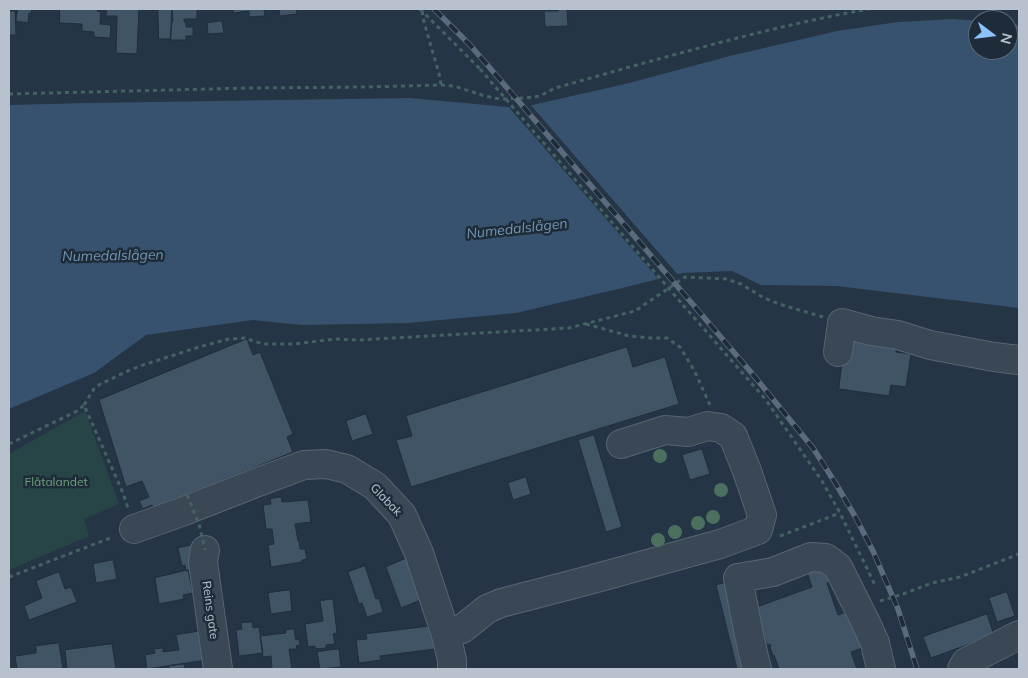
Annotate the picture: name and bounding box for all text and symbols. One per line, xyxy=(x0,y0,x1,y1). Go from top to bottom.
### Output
north arrow xyxy=(968,10,1018,60)
text: N xyxy=(996,31,1017,46)
water label: Numedalslågen xyxy=(466,215,568,243)
water label: Numedalslågen xyxy=(62,247,164,265)
park label: Flåtalandet xyxy=(24,475,88,489)
street label: Glabak xyxy=(367,481,405,519)
street label: Reins gate xyxy=(199,580,221,640)

